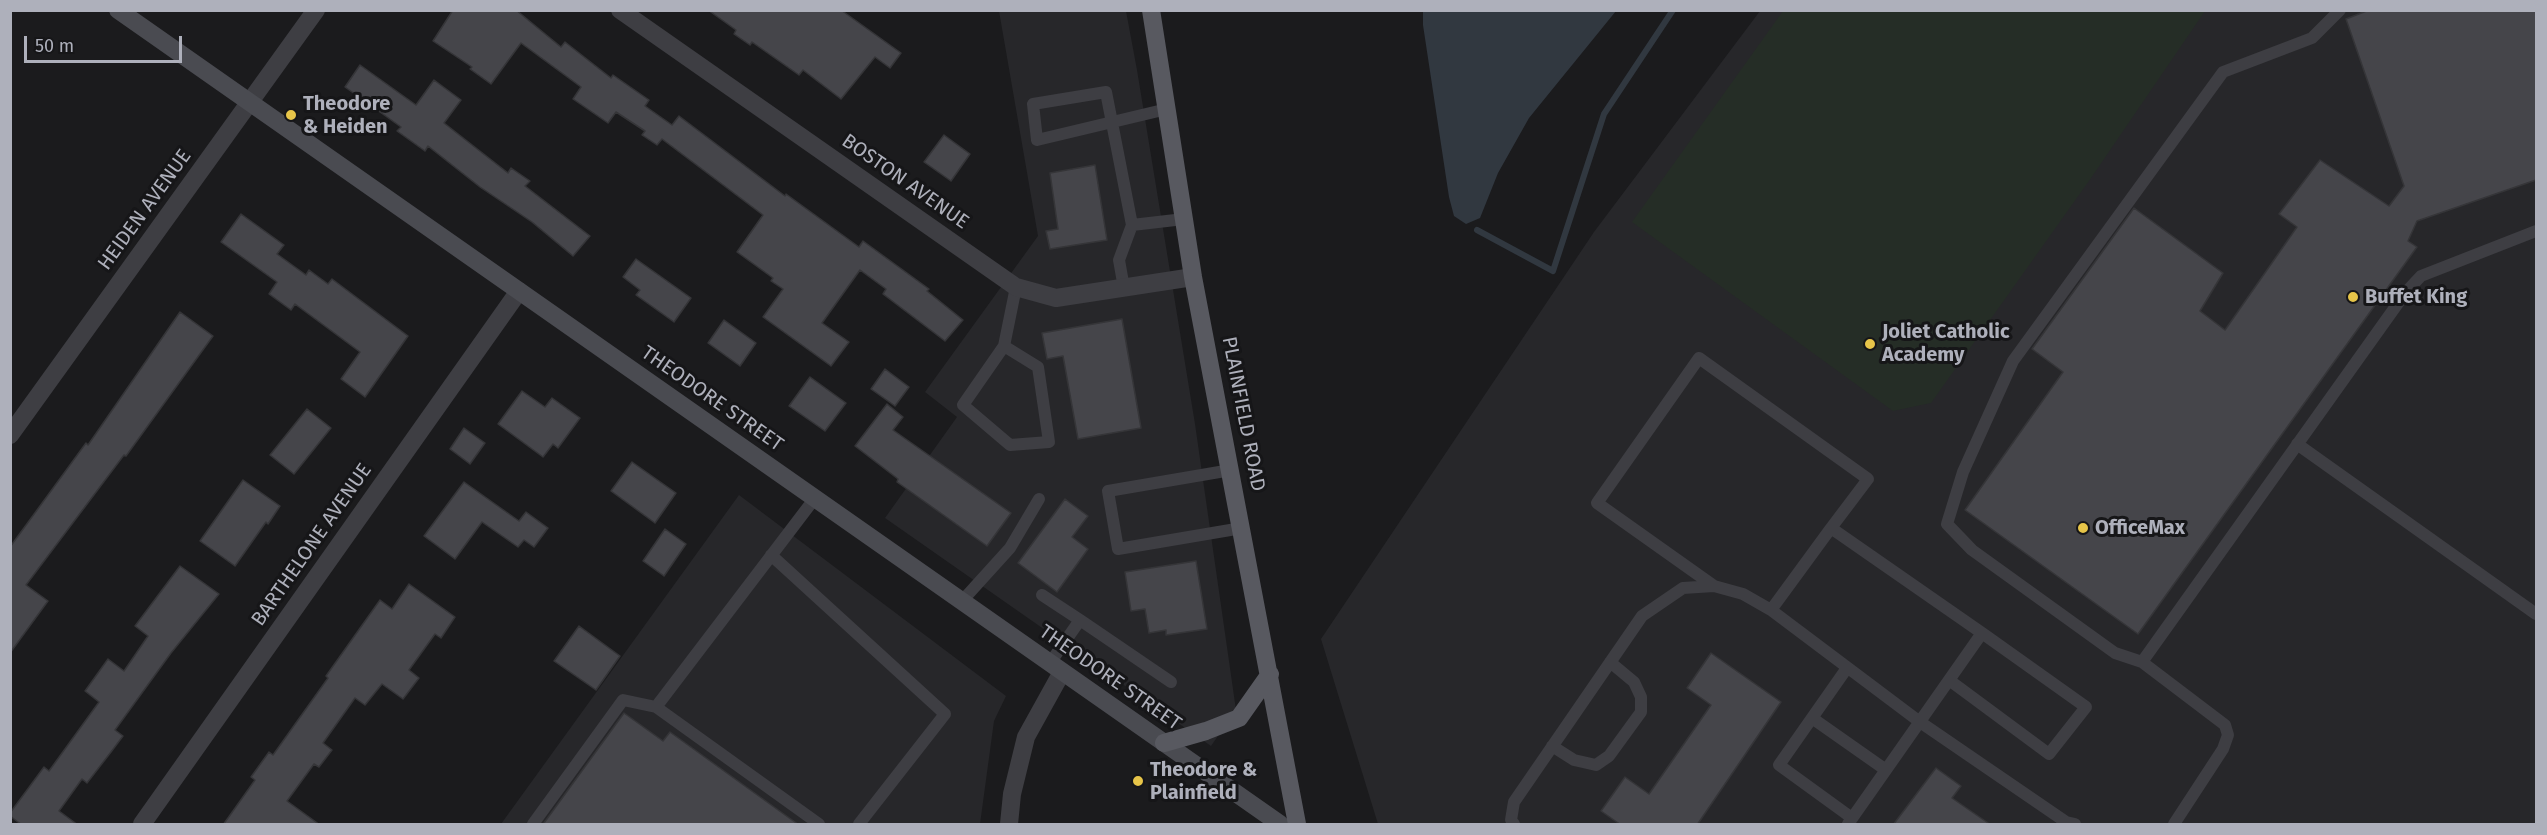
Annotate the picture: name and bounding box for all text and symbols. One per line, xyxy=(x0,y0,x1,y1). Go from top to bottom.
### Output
scale bar xyxy=(27,24,184,62)
text: 50 m xyxy=(35,35,74,57)
place label: Theodore & Heiden xyxy=(303,92,390,139)
marker: Theodore & Heiden xyxy=(284,108,298,122)
street label: BOSTON AVENUE xyxy=(837,129,973,235)
street label: HEIDEN AVENUE xyxy=(93,145,197,275)
place label: Buffet King xyxy=(2365,285,2467,309)
marker: Buffet King xyxy=(2346,290,2360,304)
place label: Joliet Catholic Academy xyxy=(1882,320,2009,367)
street label: PLAINFIELD ROAD xyxy=(1216,335,1270,493)
marker: Joliet Catholic Academy xyxy=(1863,337,1877,351)
street label: THEODORE STREET xyxy=(636,341,788,457)
street label: BARTHELONE AVENUE xyxy=(247,459,377,631)
place label: OfficeMax xyxy=(2095,516,2185,540)
marker: OfficeMax xyxy=(2076,521,2090,535)
street label: THEODORE STREET xyxy=(1034,620,1186,736)
place label: Theodore & Plainfield xyxy=(1150,758,1257,805)
marker: Theodore & Plainfield xyxy=(1131,774,1145,788)

